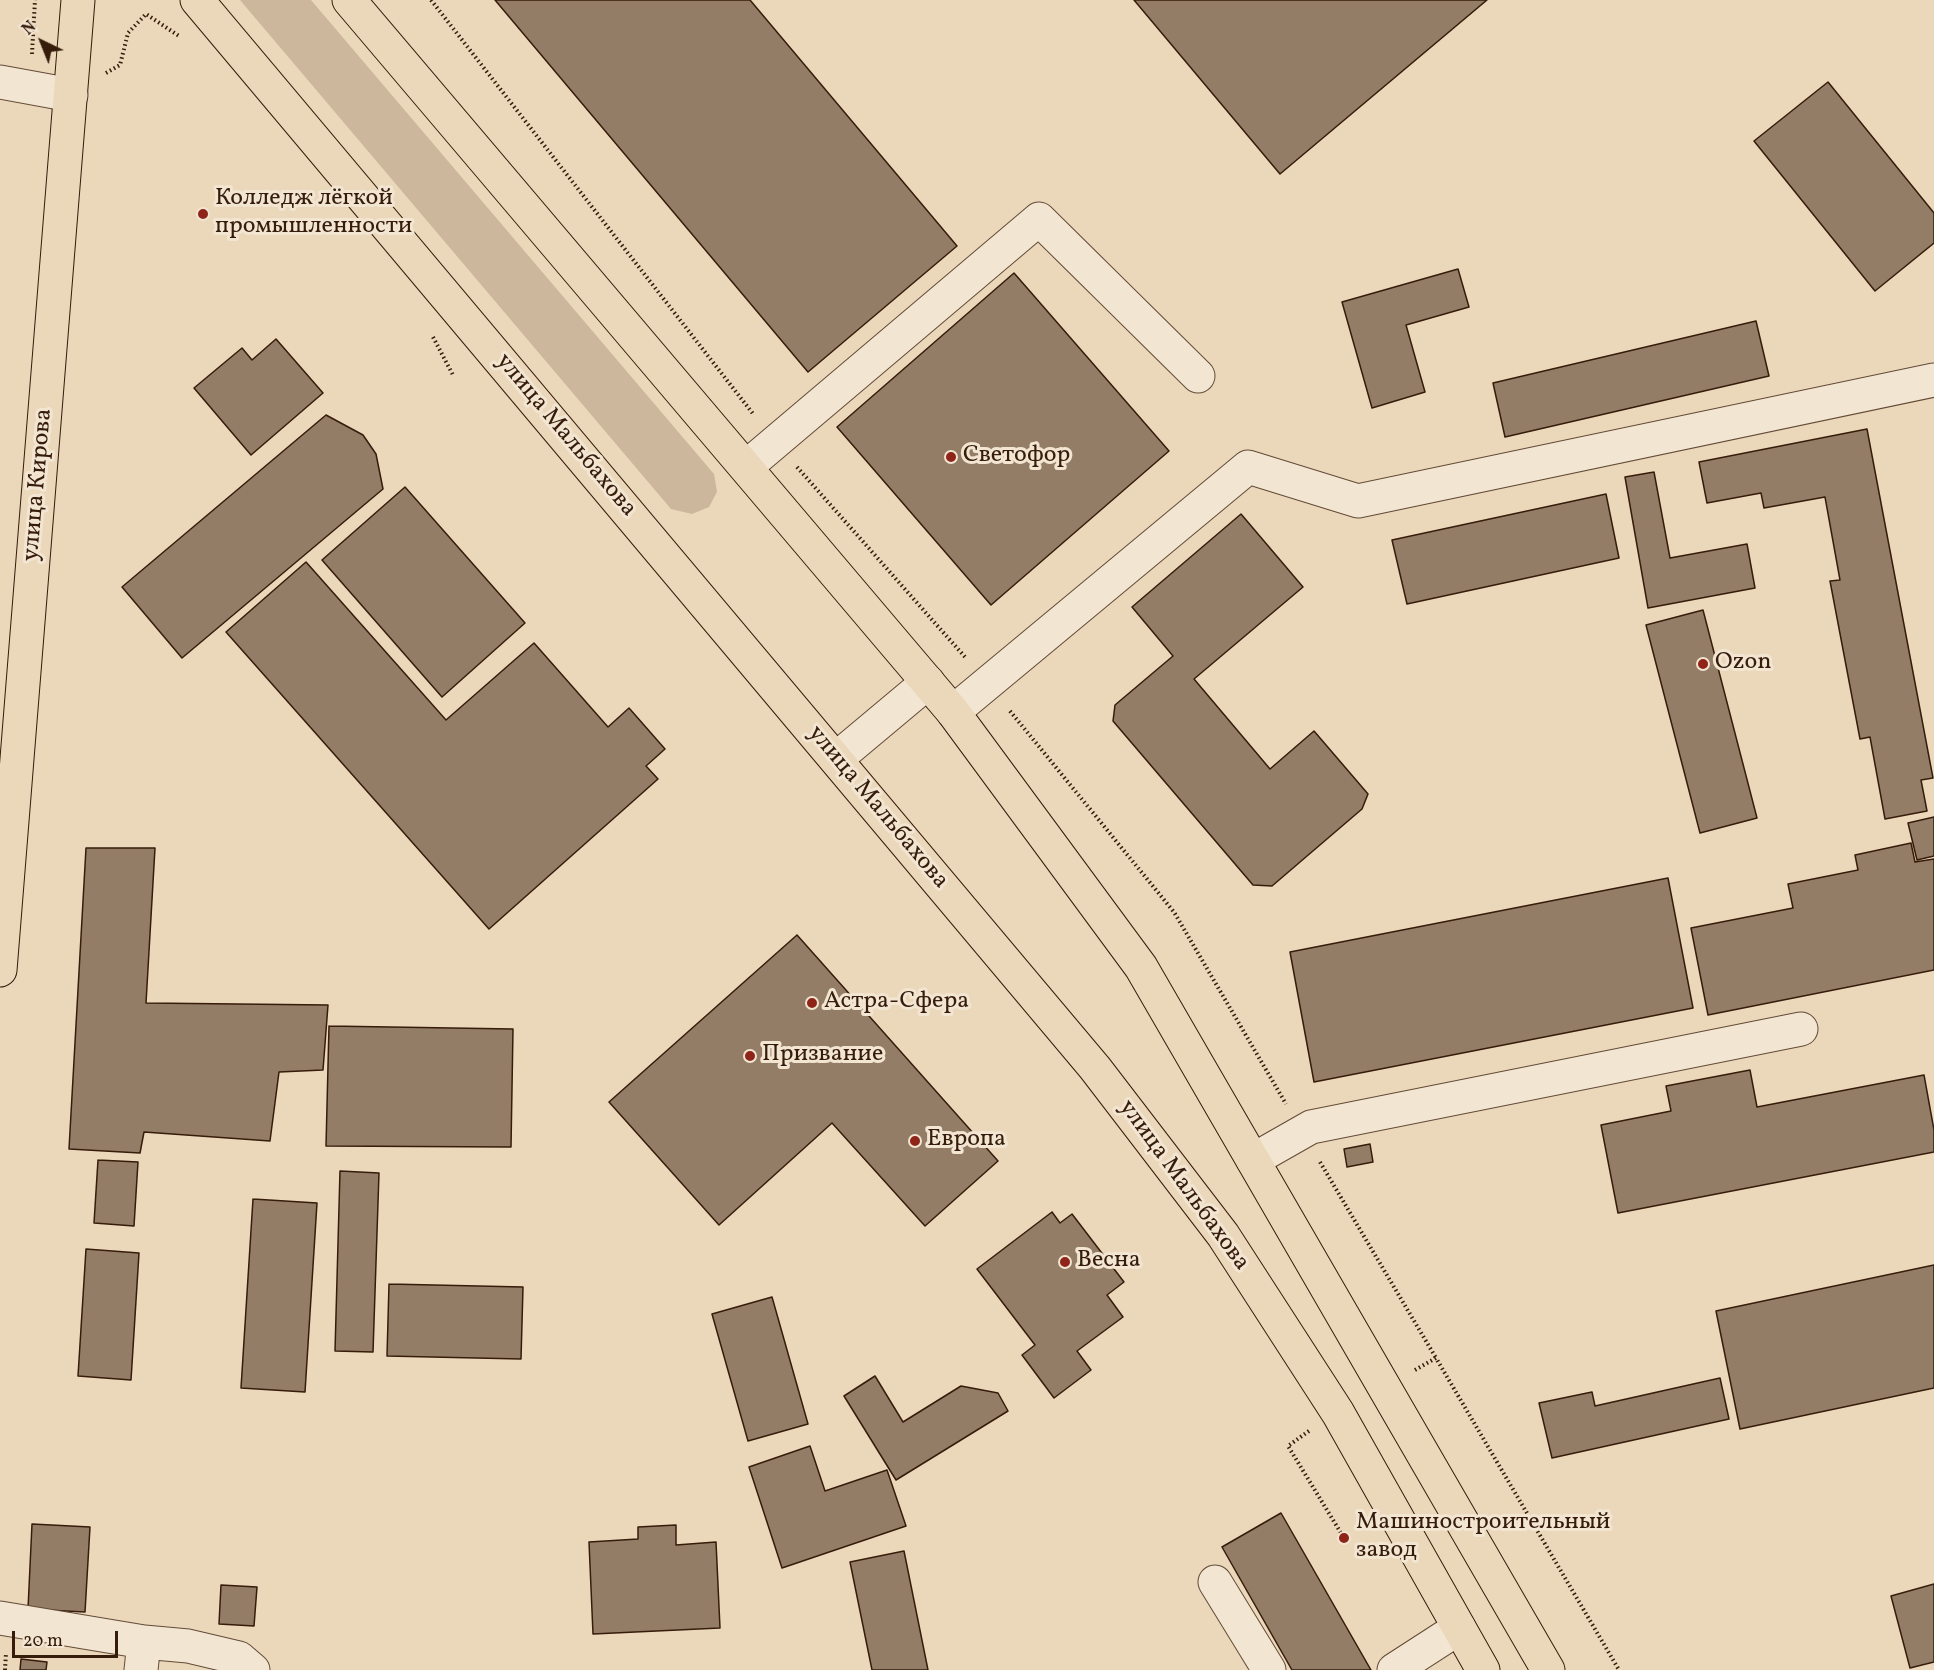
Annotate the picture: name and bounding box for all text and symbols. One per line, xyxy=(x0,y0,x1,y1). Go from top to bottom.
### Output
north arrow xyxy=(12,12,72,72)
text: N xyxy=(18,17,41,41)
place label: Колледж лёгкой промышленности xyxy=(215,186,412,242)
marker: Колледж лёгкой промышленности xyxy=(196,207,210,221)
street label: улица Мальбахова xyxy=(488,348,642,524)
street label: улица Кирова xyxy=(18,407,60,563)
place label: Светофор xyxy=(963,443,1070,471)
marker: Светофор xyxy=(944,450,958,464)
place label: Ozon xyxy=(1715,650,1772,678)
marker: Ozon xyxy=(1696,657,1710,671)
street label: улица Мальбахова xyxy=(800,720,954,896)
place label: Астра-Сфера xyxy=(824,989,969,1017)
marker: Астра-Сфера xyxy=(805,996,819,1010)
place label: Призвание xyxy=(762,1042,883,1070)
marker: Призвание xyxy=(743,1049,757,1063)
street label: улица Мальбахова xyxy=(1111,1095,1255,1277)
place label: Европа xyxy=(927,1127,1006,1155)
marker: Европа xyxy=(908,1134,922,1148)
place label: Весна xyxy=(1077,1248,1141,1276)
marker: Весна xyxy=(1058,1255,1072,1269)
place label: Машиностроительный завод xyxy=(1356,1510,1610,1566)
marker: Машиностроительный завод xyxy=(1337,1531,1351,1545)
scale bar xyxy=(15,1619,122,1657)
text: 20 m xyxy=(23,1629,63,1654)

